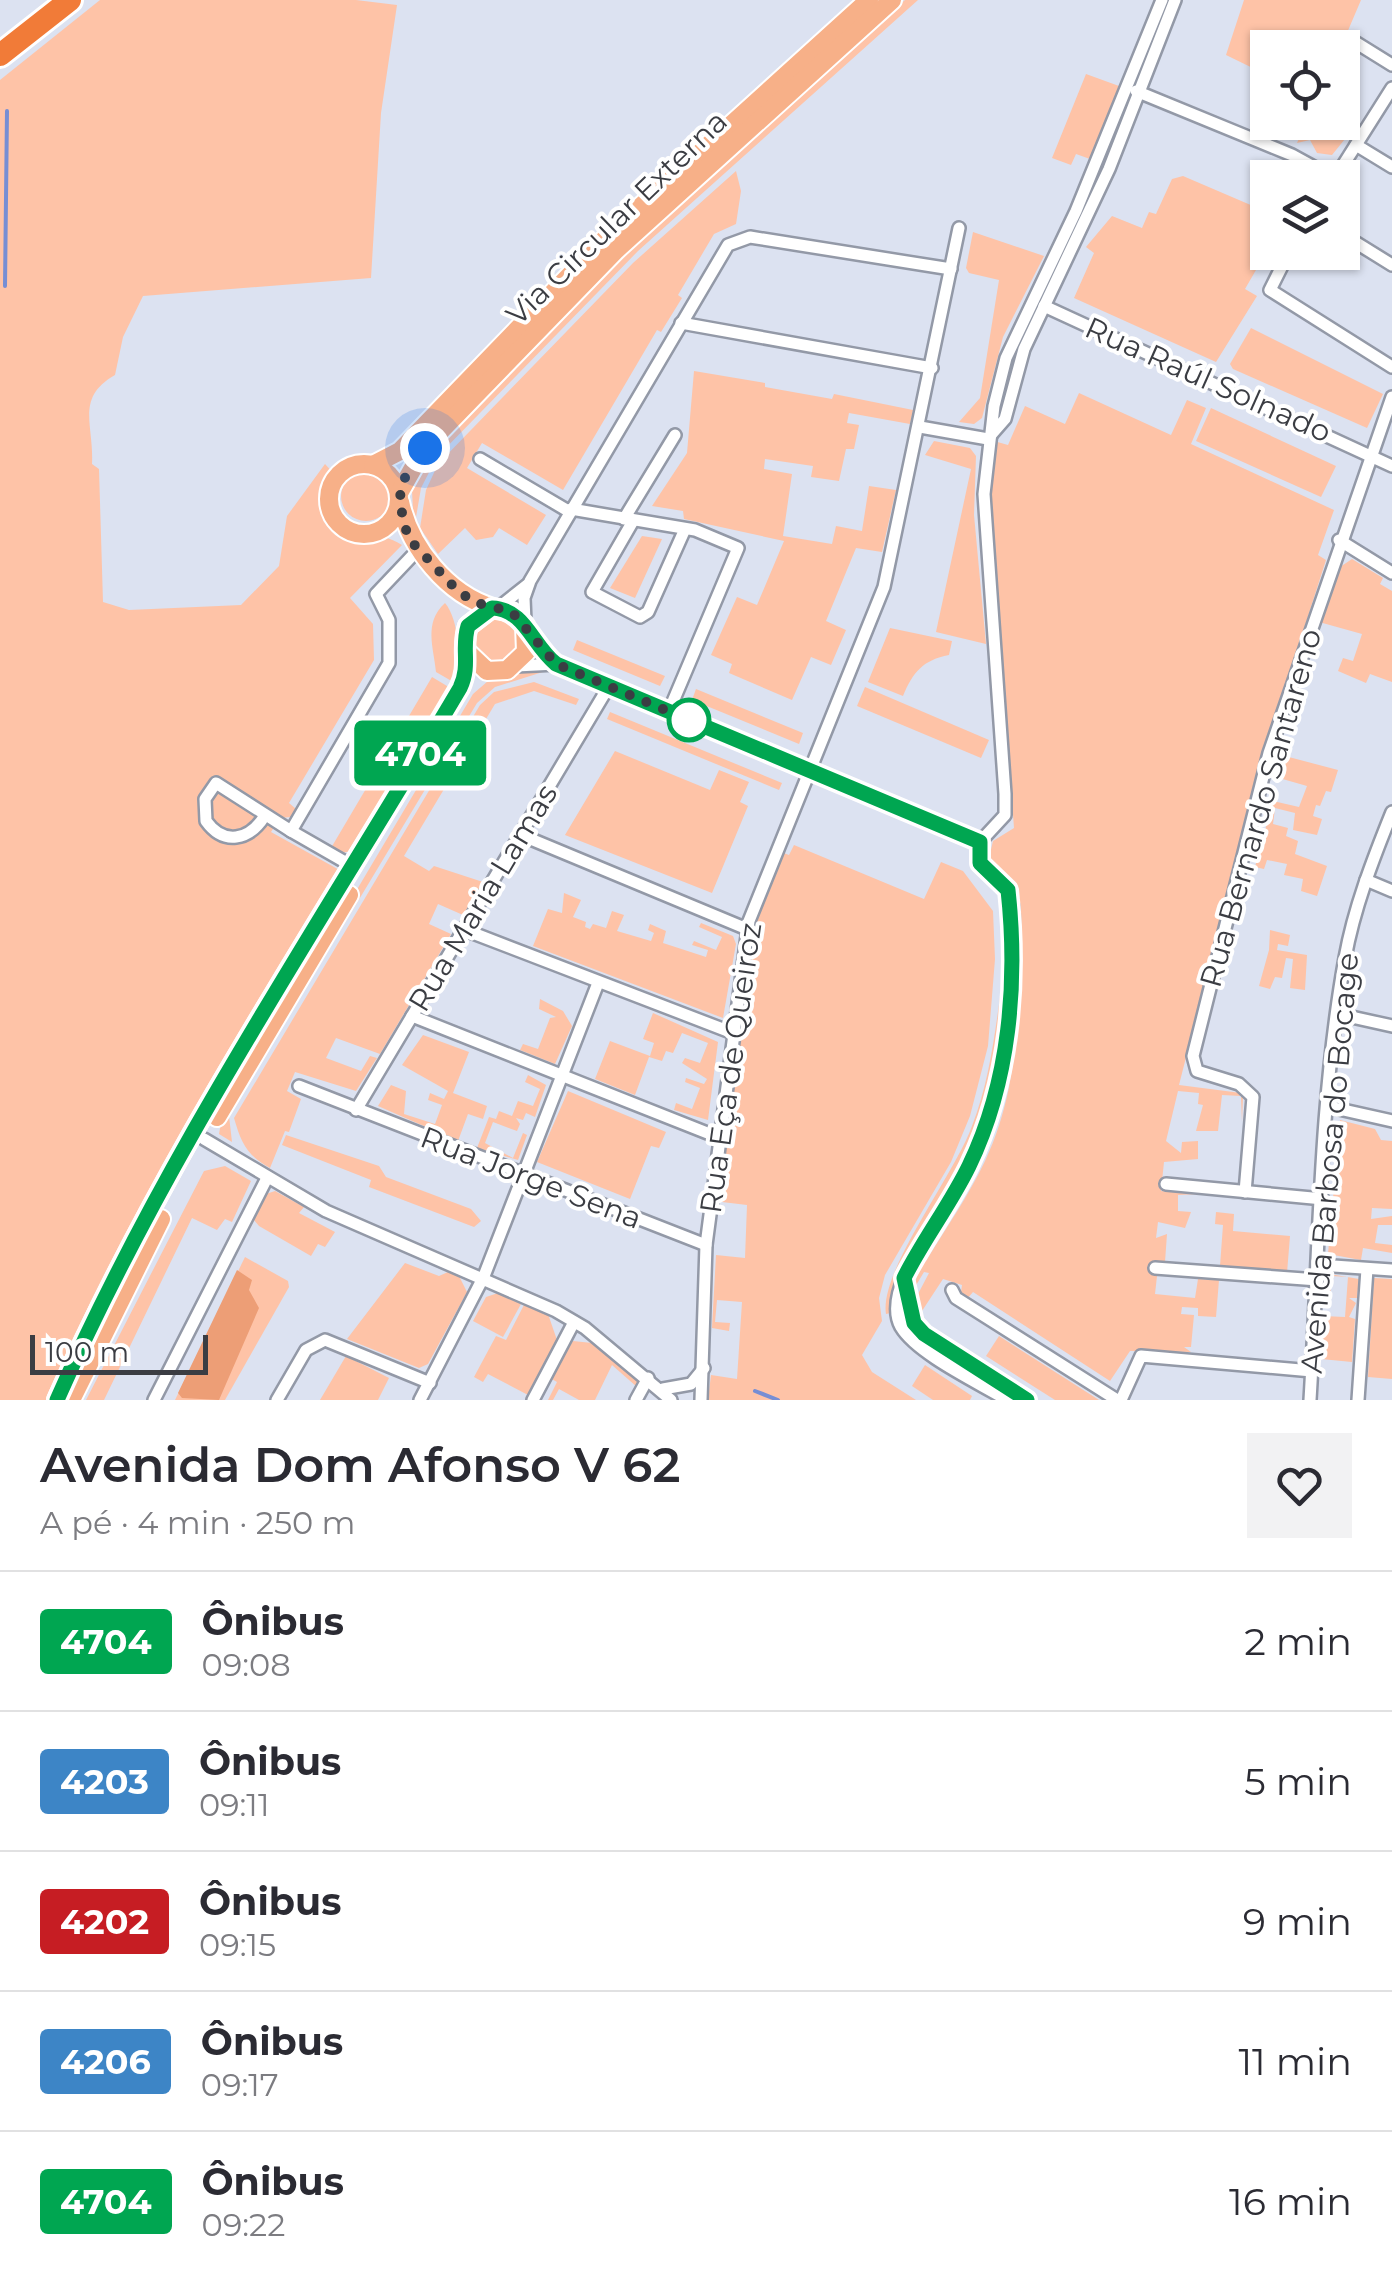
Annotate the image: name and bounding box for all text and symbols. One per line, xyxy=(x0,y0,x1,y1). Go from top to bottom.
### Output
map controls xyxy=(1250,30,1360,270)
button: locate xyxy=(1250,30,1360,140)
street label: Via Circular Externa xyxy=(498,103,735,333)
button: layers xyxy=(1250,160,1360,270)
street label: Rua Raúl Solnado xyxy=(1080,309,1337,450)
your location xyxy=(400,423,450,473)
street label: Rua Bernardo Santareno xyxy=(1192,624,1329,991)
unlabelled marker xyxy=(668,699,710,741)
line badge: 4704 xyxy=(350,720,490,786)
text: 4704 xyxy=(374,732,466,775)
street label: Rua Maria Lamas xyxy=(400,777,565,1018)
street label: Rua Eça de Queiroz xyxy=(692,920,769,1216)
street label: Avenida Barbosa do Bocage xyxy=(1293,951,1366,1375)
street label: Rua Jorge Sena xyxy=(415,1118,647,1237)
scale bar xyxy=(30,1330,208,1374)
text: 100 m xyxy=(45,1335,129,1369)
button: heart xyxy=(1247,1433,1352,1538)
text: Avenida Dom Afonso V 62 xyxy=(40,1436,680,1494)
text: A pé · 4 min · 250 m xyxy=(40,1503,356,1542)
text: Ônibus xyxy=(202,1598,344,1645)
text: 2 min xyxy=(1244,1618,1352,1665)
text: 4704 xyxy=(60,1620,152,1663)
text: 09:08 xyxy=(202,1645,291,1684)
text: Ônibus xyxy=(199,1738,341,1785)
text: 5 min xyxy=(1244,1758,1352,1805)
text: 4203 xyxy=(60,1760,149,1803)
text: 09:11 xyxy=(199,1785,269,1824)
text: Ônibus xyxy=(199,1878,341,1925)
text: 9 min xyxy=(1243,1898,1352,1945)
text: 4202 xyxy=(60,1900,149,1943)
text: 09:15 xyxy=(199,1925,276,1964)
text: Ônibus xyxy=(201,2018,343,2065)
text: 11 min xyxy=(1238,2038,1352,2085)
text: 4206 xyxy=(60,2040,151,2083)
text: 09:17 xyxy=(201,2065,279,2104)
text: Ônibus xyxy=(202,2158,344,2205)
text: 16 min xyxy=(1229,2178,1352,2225)
text: 4704 xyxy=(60,2180,152,2223)
text: 09:22 xyxy=(202,2205,285,2244)

